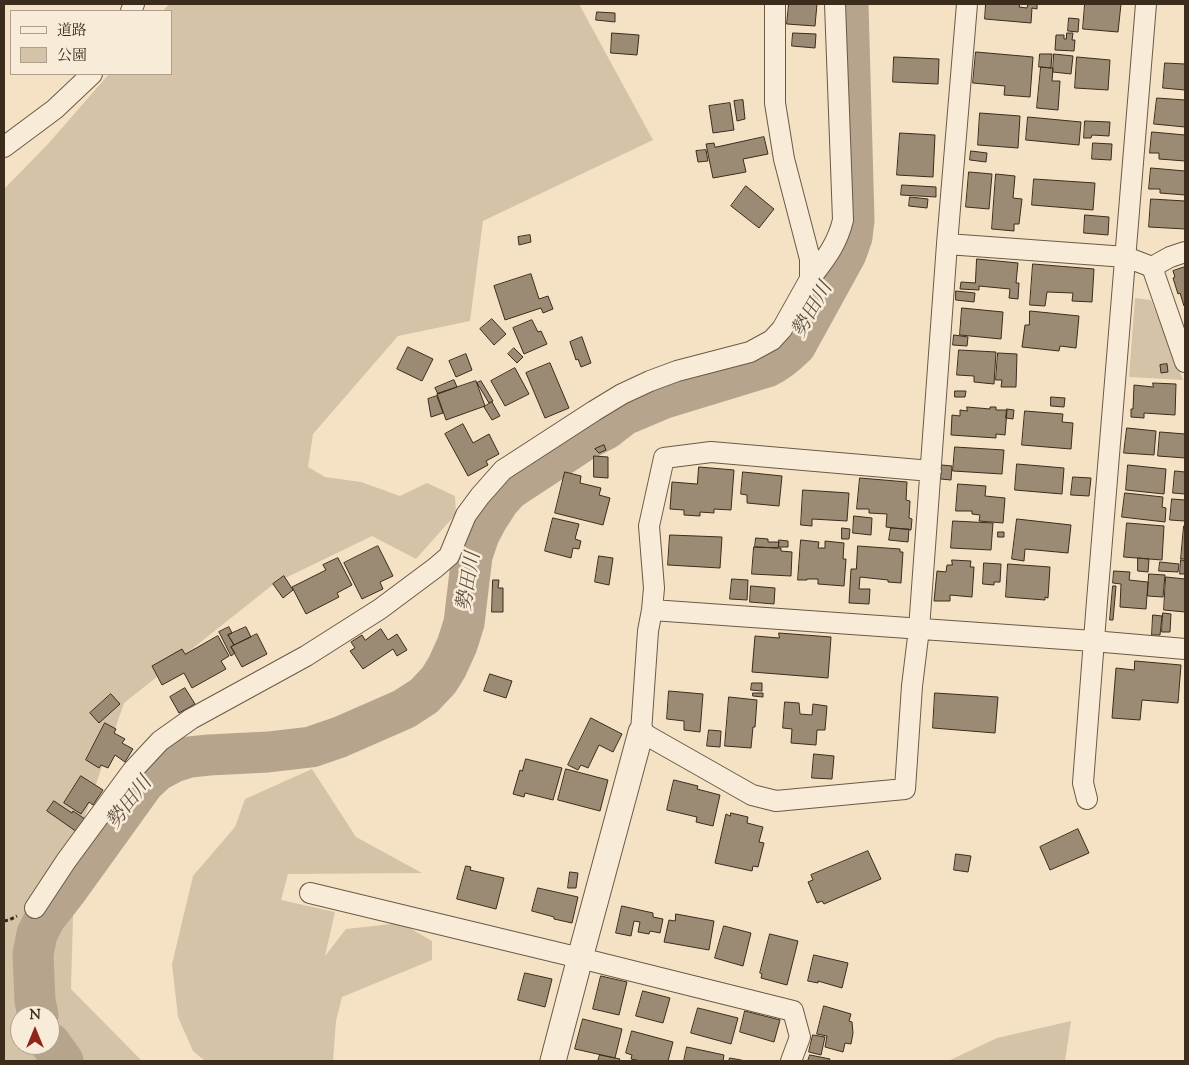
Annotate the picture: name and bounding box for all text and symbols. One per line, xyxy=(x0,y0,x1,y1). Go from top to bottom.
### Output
legend xyxy=(10,10,172,75)
text: 道路 xyxy=(57,21,87,42)
text: 公園 xyxy=(57,46,87,67)
water label: 勢田川 xyxy=(789,279,839,343)
water label: 勢田川 xyxy=(454,550,488,614)
water label: 勢田川 xyxy=(103,773,159,835)
north arrow xyxy=(10,1005,60,1055)
text: N xyxy=(29,1006,41,1026)

